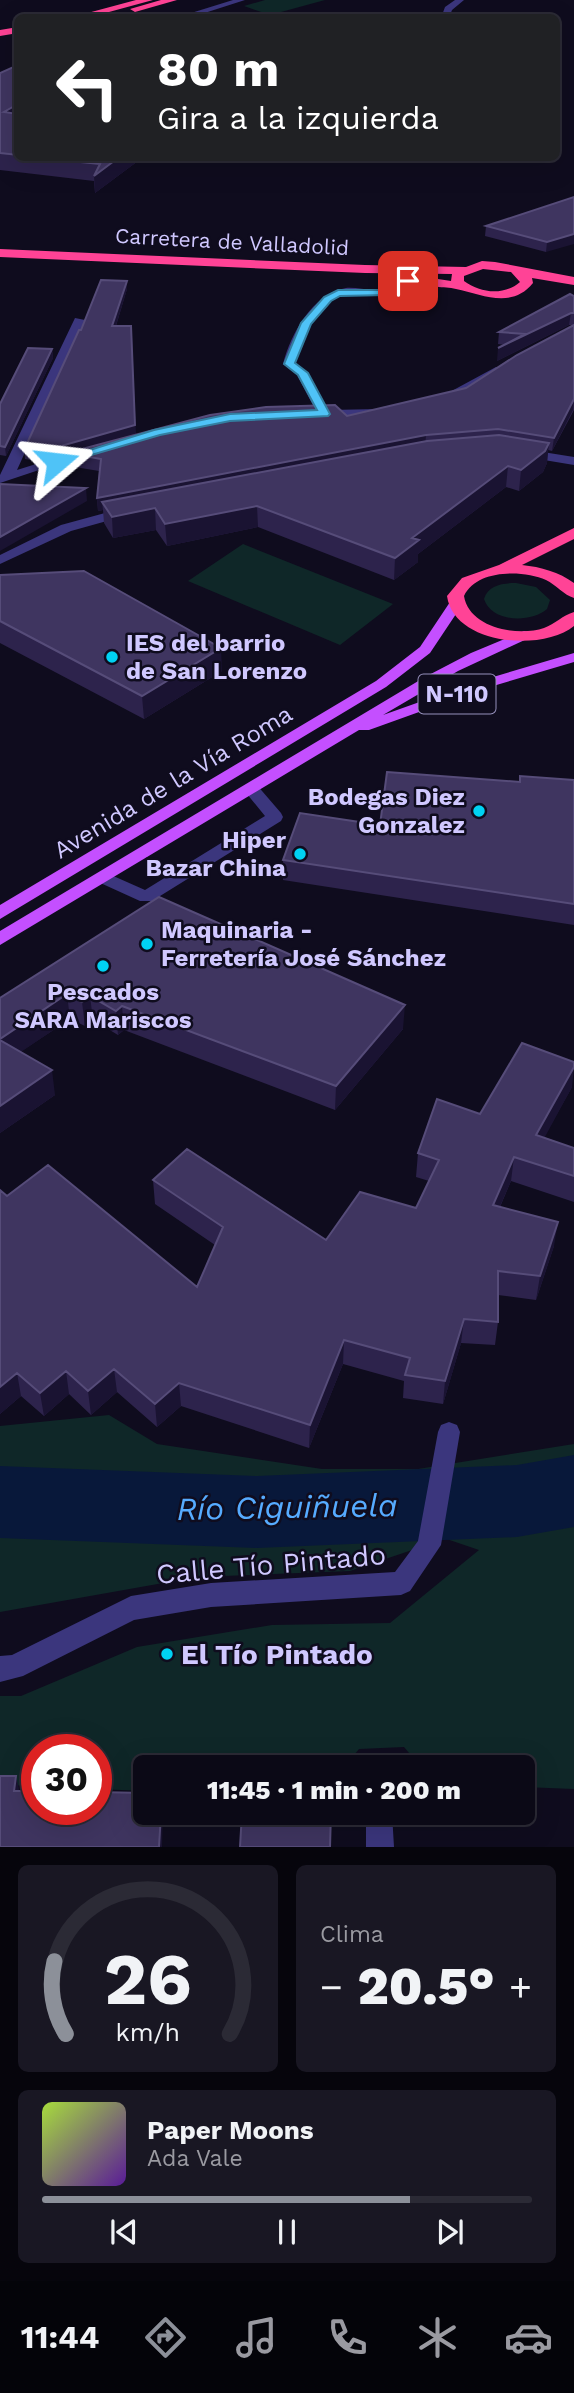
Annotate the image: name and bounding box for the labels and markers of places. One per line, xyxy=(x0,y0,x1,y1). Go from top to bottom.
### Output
pin xyxy=(378,251,438,311)
place label: IES del barrio de San Lorenzo xyxy=(126,629,307,685)
marker: IES del barrio de San Lorenzo xyxy=(104,649,120,665)
place label: Bodegas Diez Gonzalez xyxy=(308,783,465,839)
marker: Bodegas Diez Gonzalez xyxy=(471,803,487,819)
place label: Hiper Bazar China xyxy=(146,826,287,882)
marker: Hiper Bazar China xyxy=(292,846,308,862)
place label: Maquinaria - Ferretería José Sánchez xyxy=(161,916,446,972)
marker: Maquinaria - Ferretería José Sánchez xyxy=(139,936,155,952)
marker: Pescados SARA Mariscos xyxy=(95,958,111,974)
place label: Pescados SARA Mariscos xyxy=(14,978,192,1034)
place label: El Tío Pintado xyxy=(181,1638,373,1671)
marker: El Tío Pintado xyxy=(159,1646,175,1662)

